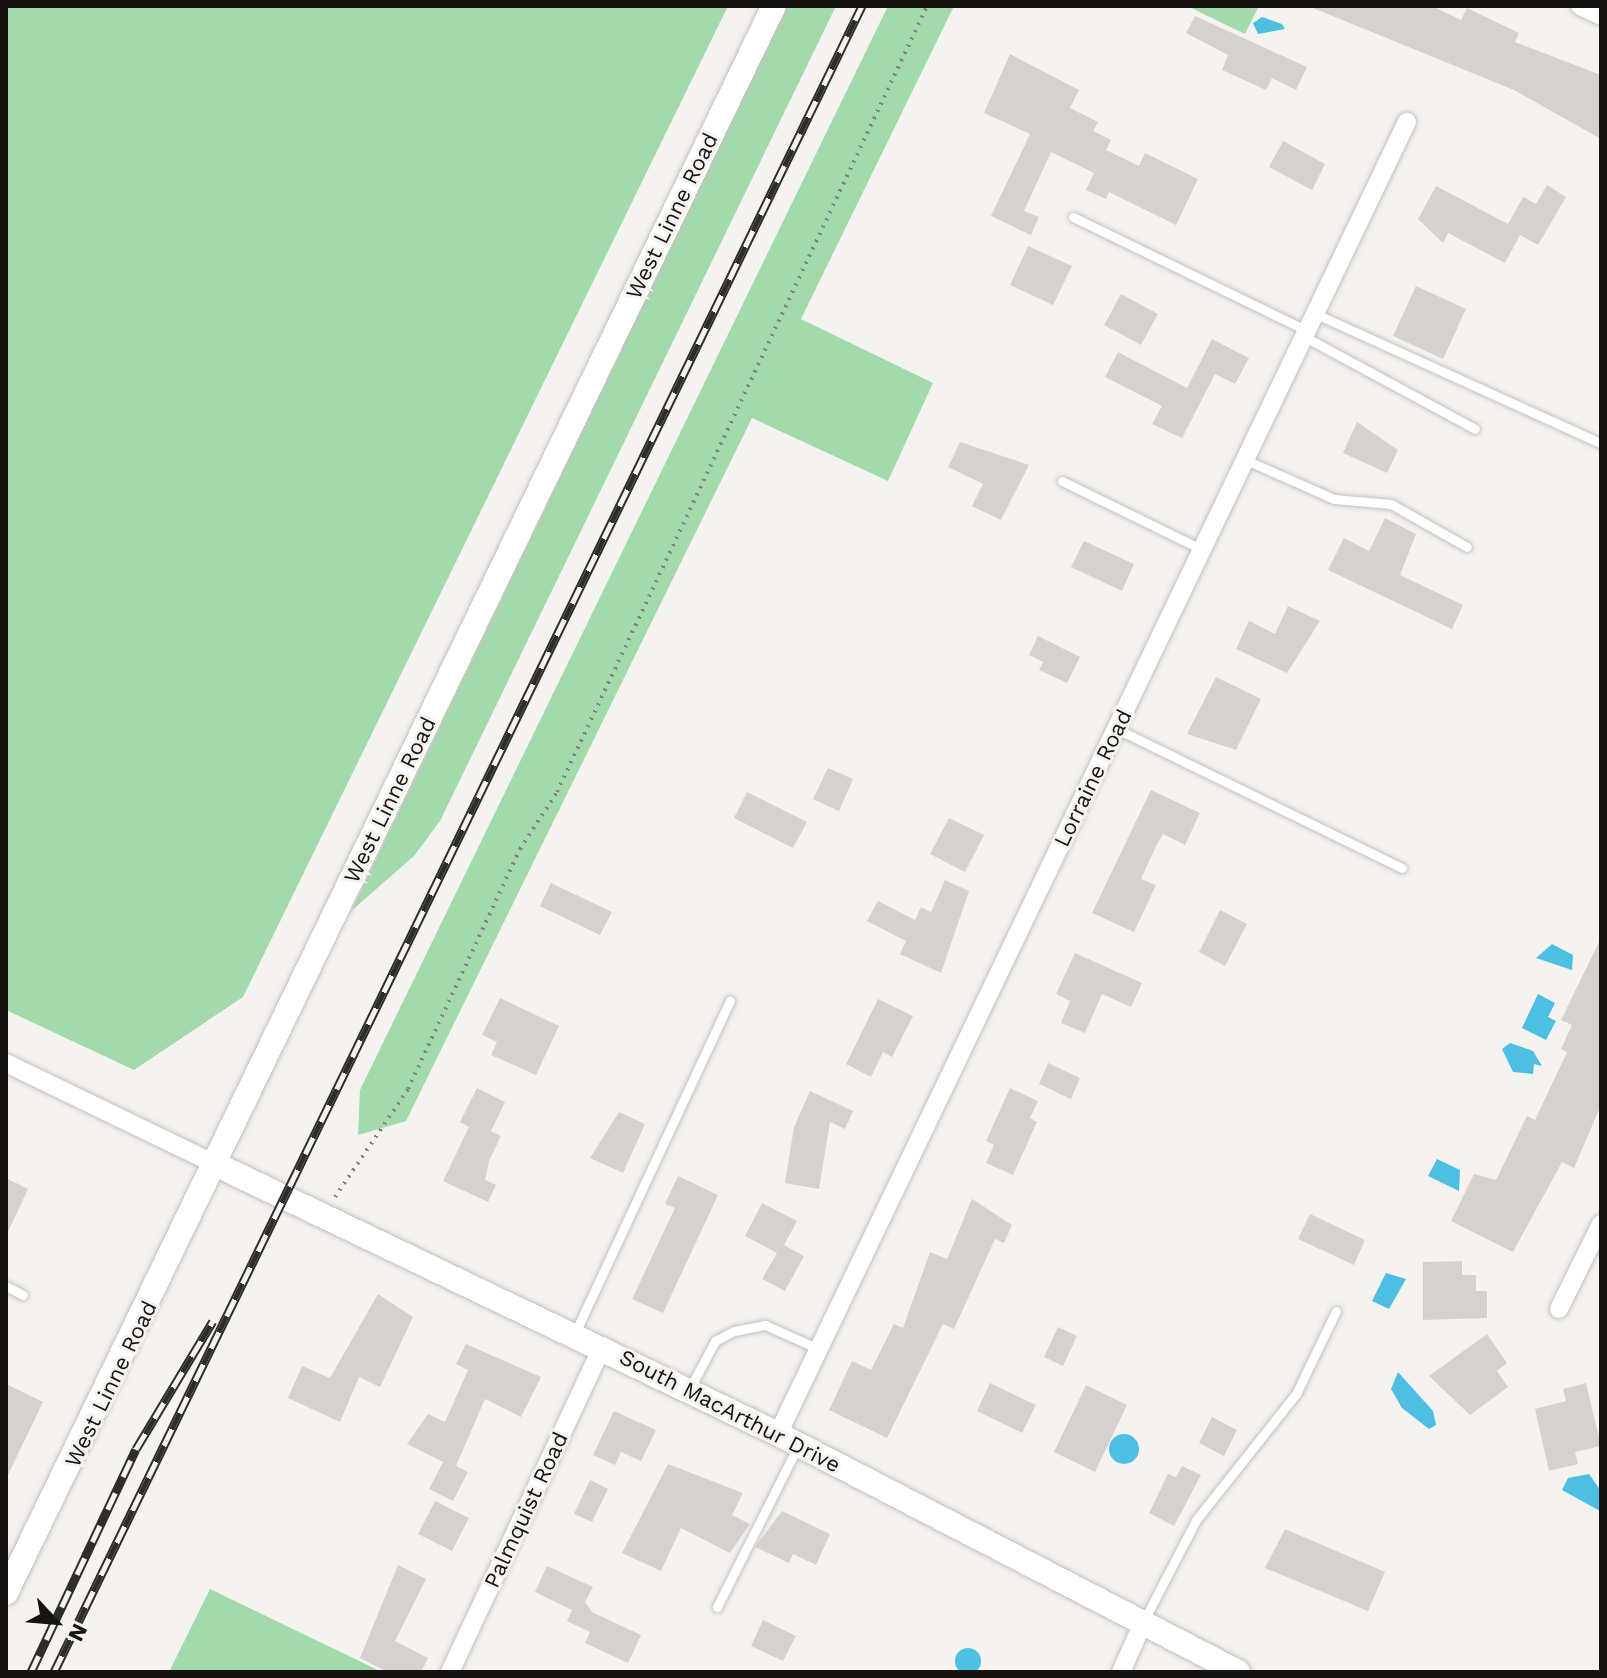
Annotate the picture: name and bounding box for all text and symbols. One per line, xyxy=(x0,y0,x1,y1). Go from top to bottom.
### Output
street label: West Linne Road xyxy=(620,129,724,303)
street label: Lorraine Road xyxy=(1048,705,1138,851)
street label: West Linne Road xyxy=(338,713,442,887)
street label: West Linne Road xyxy=(59,1297,163,1471)
street label: South MacArthur Drive xyxy=(615,1344,845,1478)
street label: Palmquist Road xyxy=(478,1428,574,1592)
north arrow xyxy=(16,1582,96,1662)
text: N xyxy=(63,1620,93,1646)

